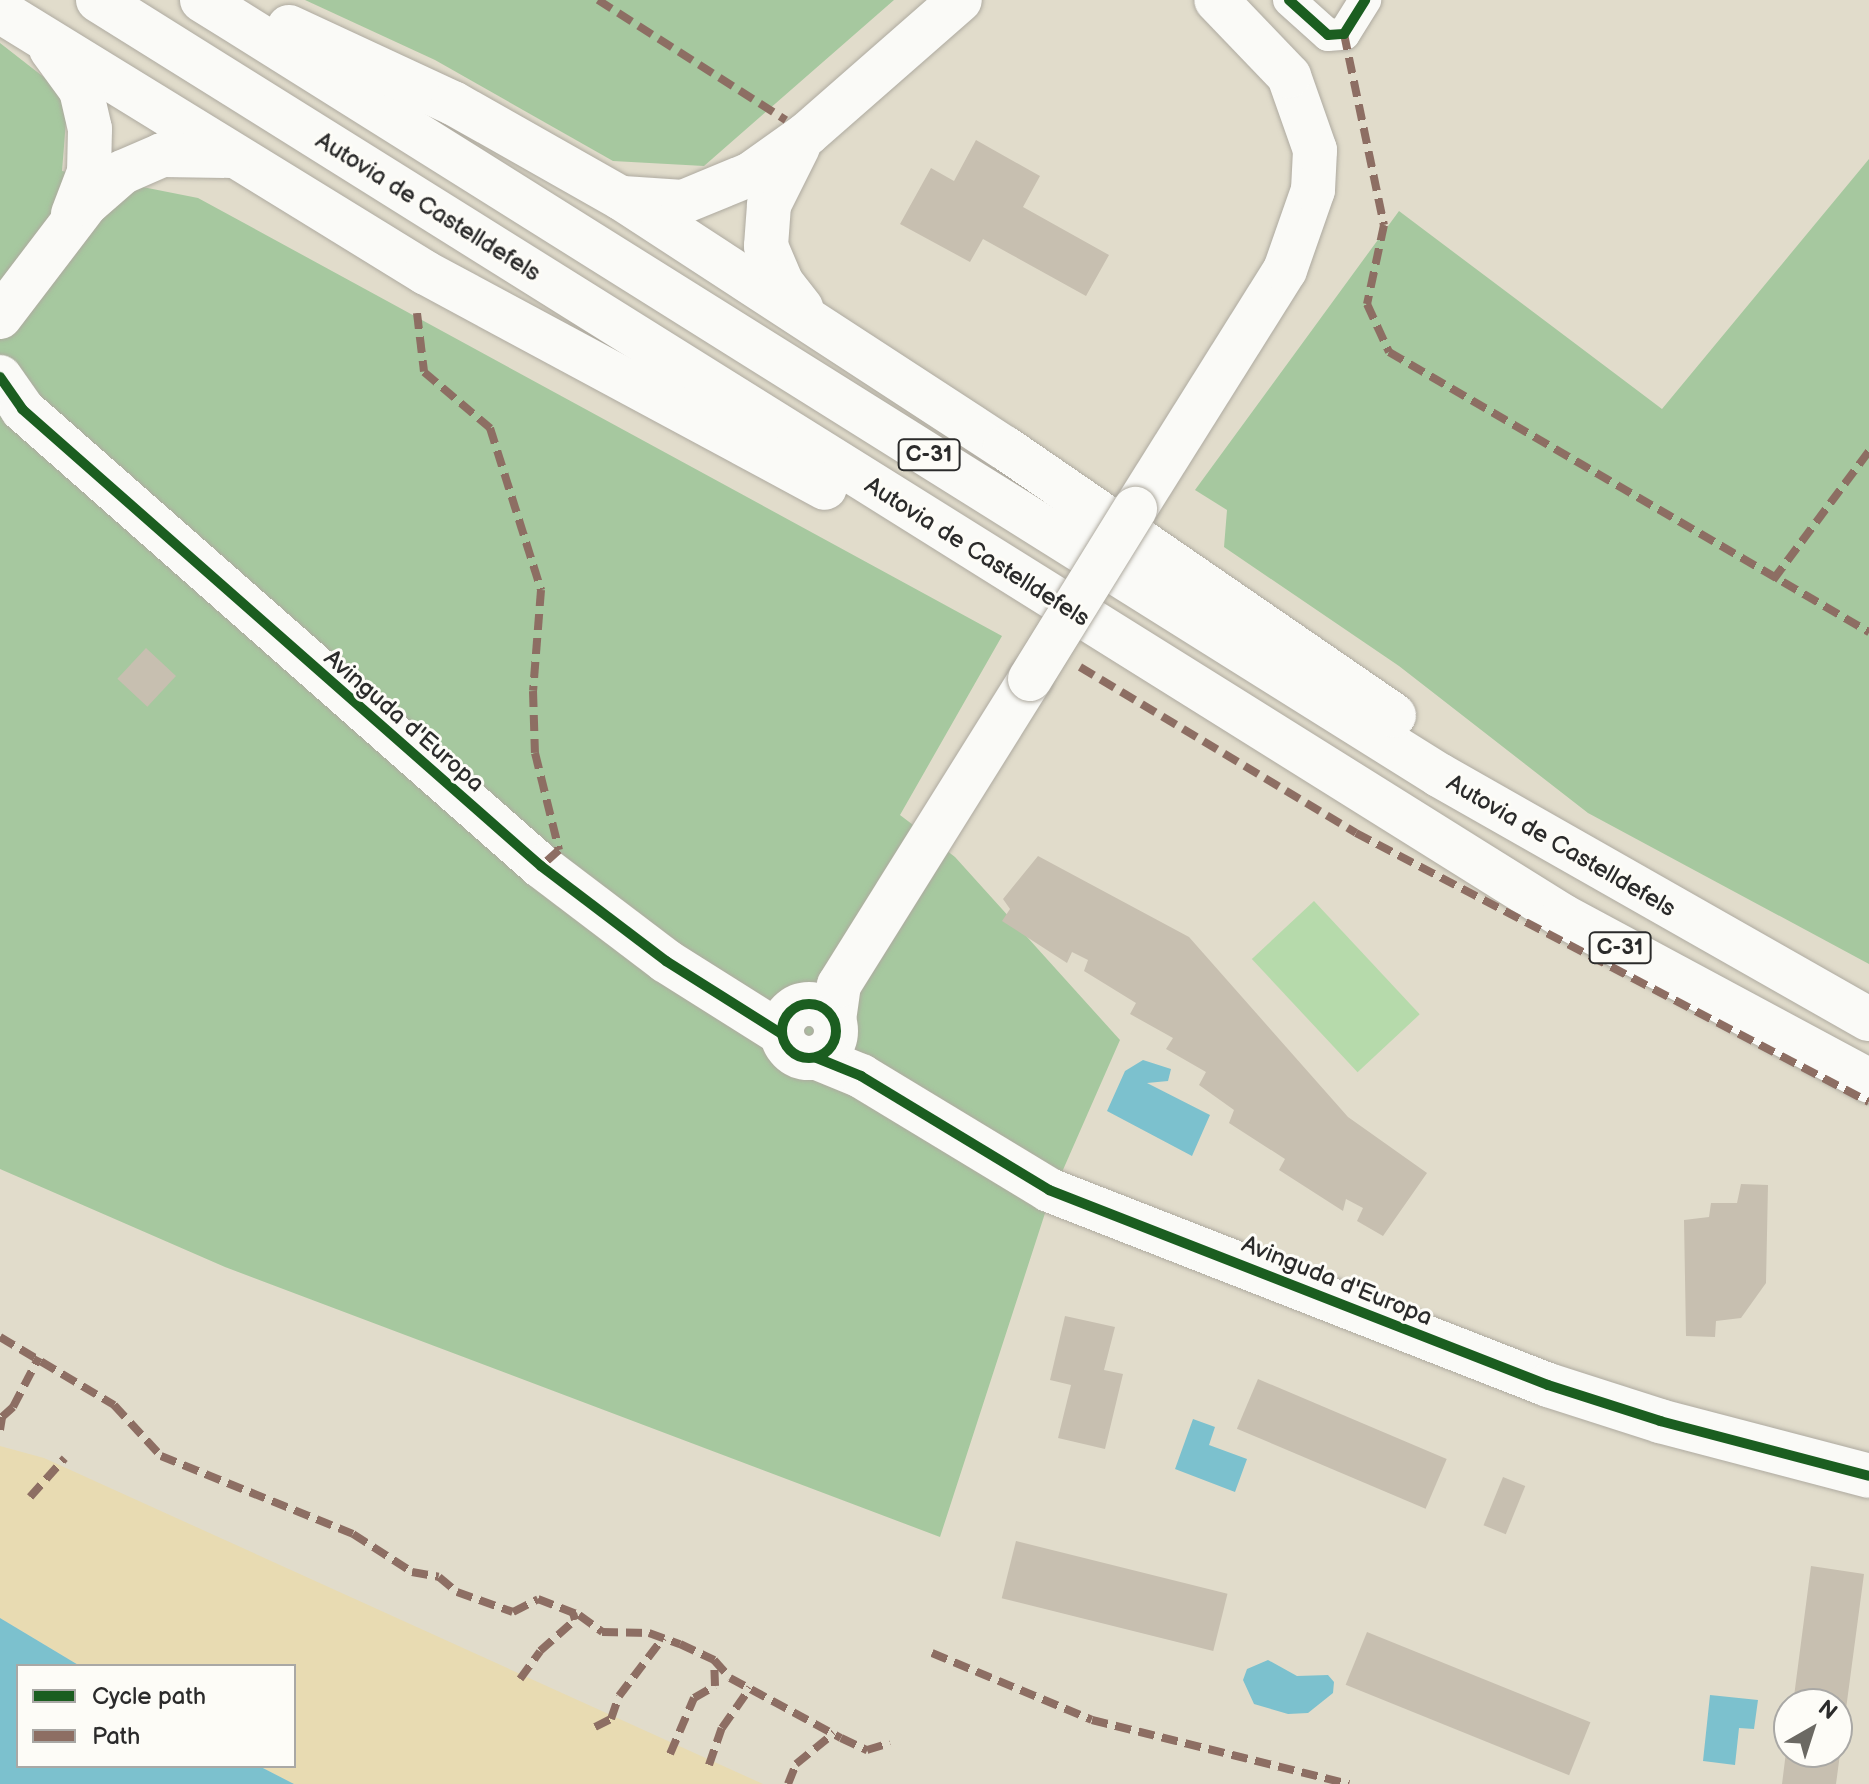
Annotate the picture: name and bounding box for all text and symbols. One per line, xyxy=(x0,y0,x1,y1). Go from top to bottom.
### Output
street label: Autovia de Castelldefels xyxy=(310,126,546,288)
road number: C-31 xyxy=(897,437,961,473)
street label: Autovia de Castelldefels xyxy=(859,471,1095,633)
street label: Avinguda d'Europa xyxy=(318,644,490,798)
street label: Autovia de Castelldefels xyxy=(1441,769,1681,923)
road number: C-31 xyxy=(1588,930,1652,966)
street label: Avinguda d'Europa xyxy=(1238,1230,1436,1332)
legend xyxy=(16,1664,296,1768)
text: Cycle path xyxy=(92,1682,206,1711)
north arrow xyxy=(1773,1688,1853,1768)
text: N xyxy=(1812,1695,1842,1726)
text: Path xyxy=(92,1722,140,1751)

